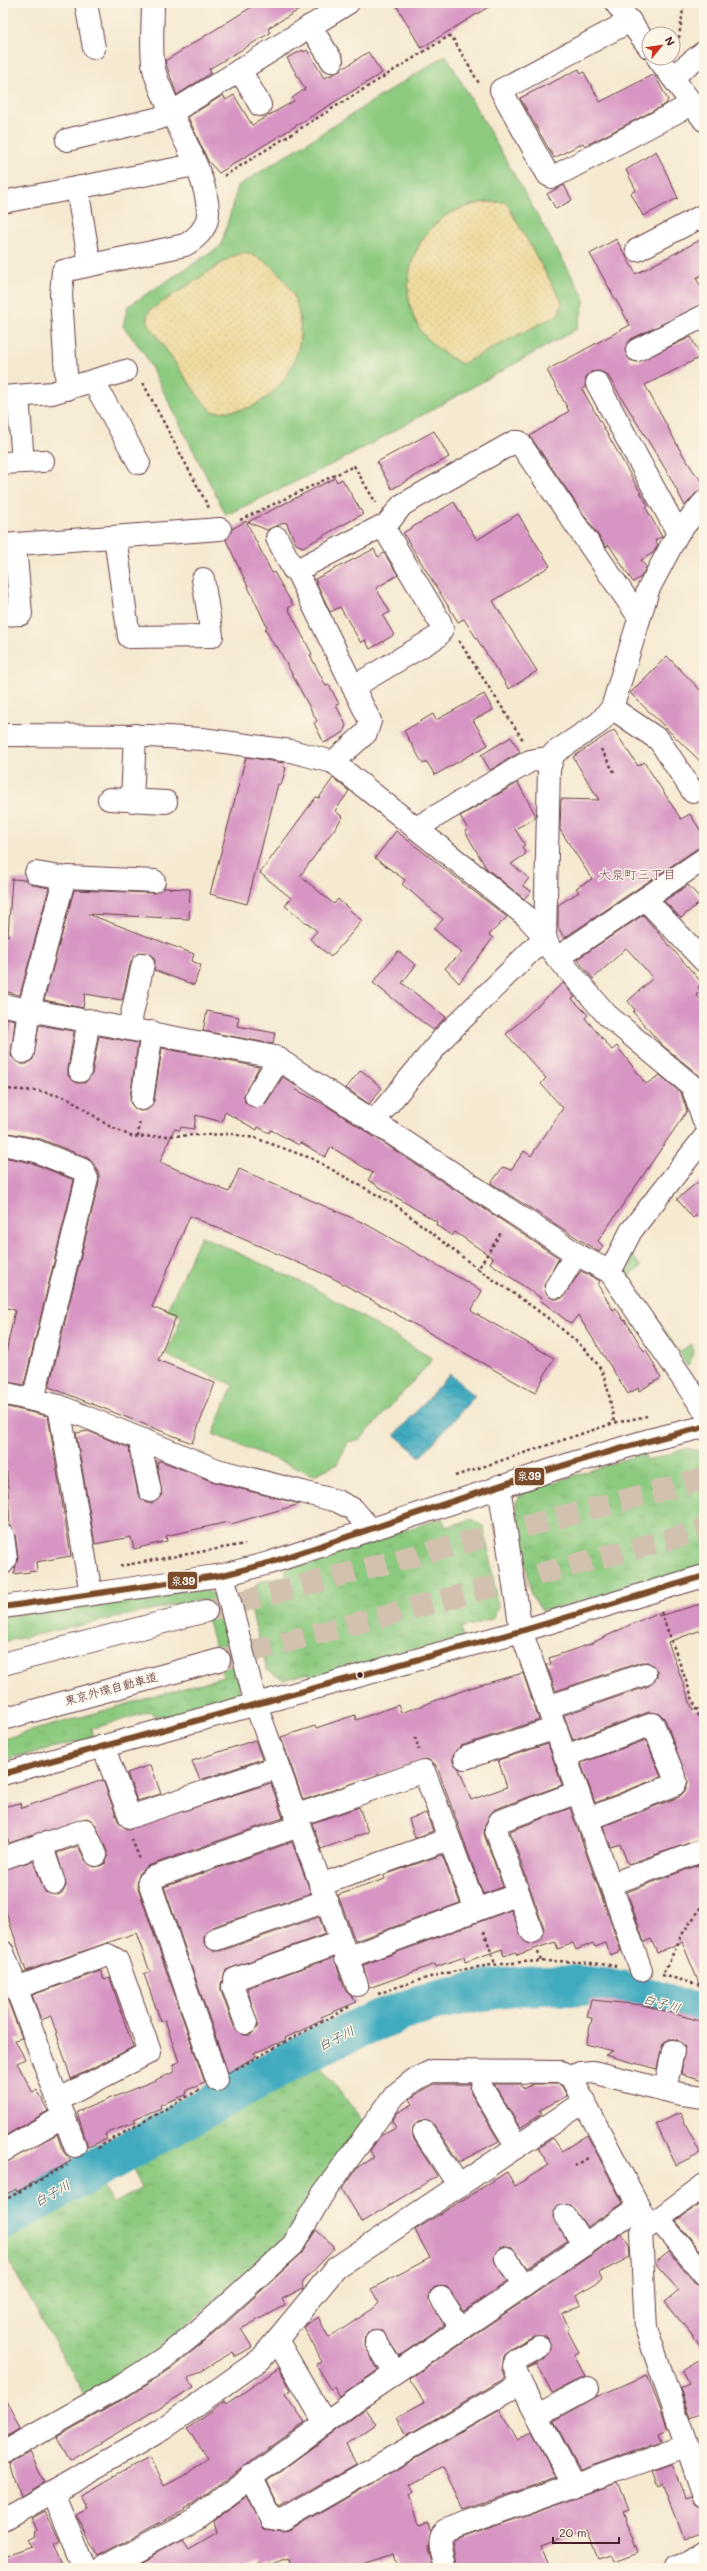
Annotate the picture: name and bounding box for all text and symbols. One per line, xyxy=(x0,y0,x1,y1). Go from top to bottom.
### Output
north arrow xyxy=(641,26,681,66)
text: N xyxy=(662,34,679,48)
district label: 大泉町三丁目 xyxy=(598,865,676,882)
line badge: 泉39 xyxy=(514,1467,545,1486)
text: 泉39 xyxy=(517,1468,541,1483)
line badge: 泉39 xyxy=(167,1571,198,1590)
text: 泉39 xyxy=(171,1573,195,1588)
street label: 東京外環自動車道 xyxy=(62,1668,159,1708)
unlabelled marker xyxy=(355,1670,365,1680)
water label: 白子川 xyxy=(641,1989,683,2016)
water label: 白子川 xyxy=(315,2021,357,2054)
water label: 白子川 xyxy=(31,2176,73,2209)
scale bar xyxy=(553,2519,619,2545)
text: 20 m xyxy=(559,2524,587,2540)

